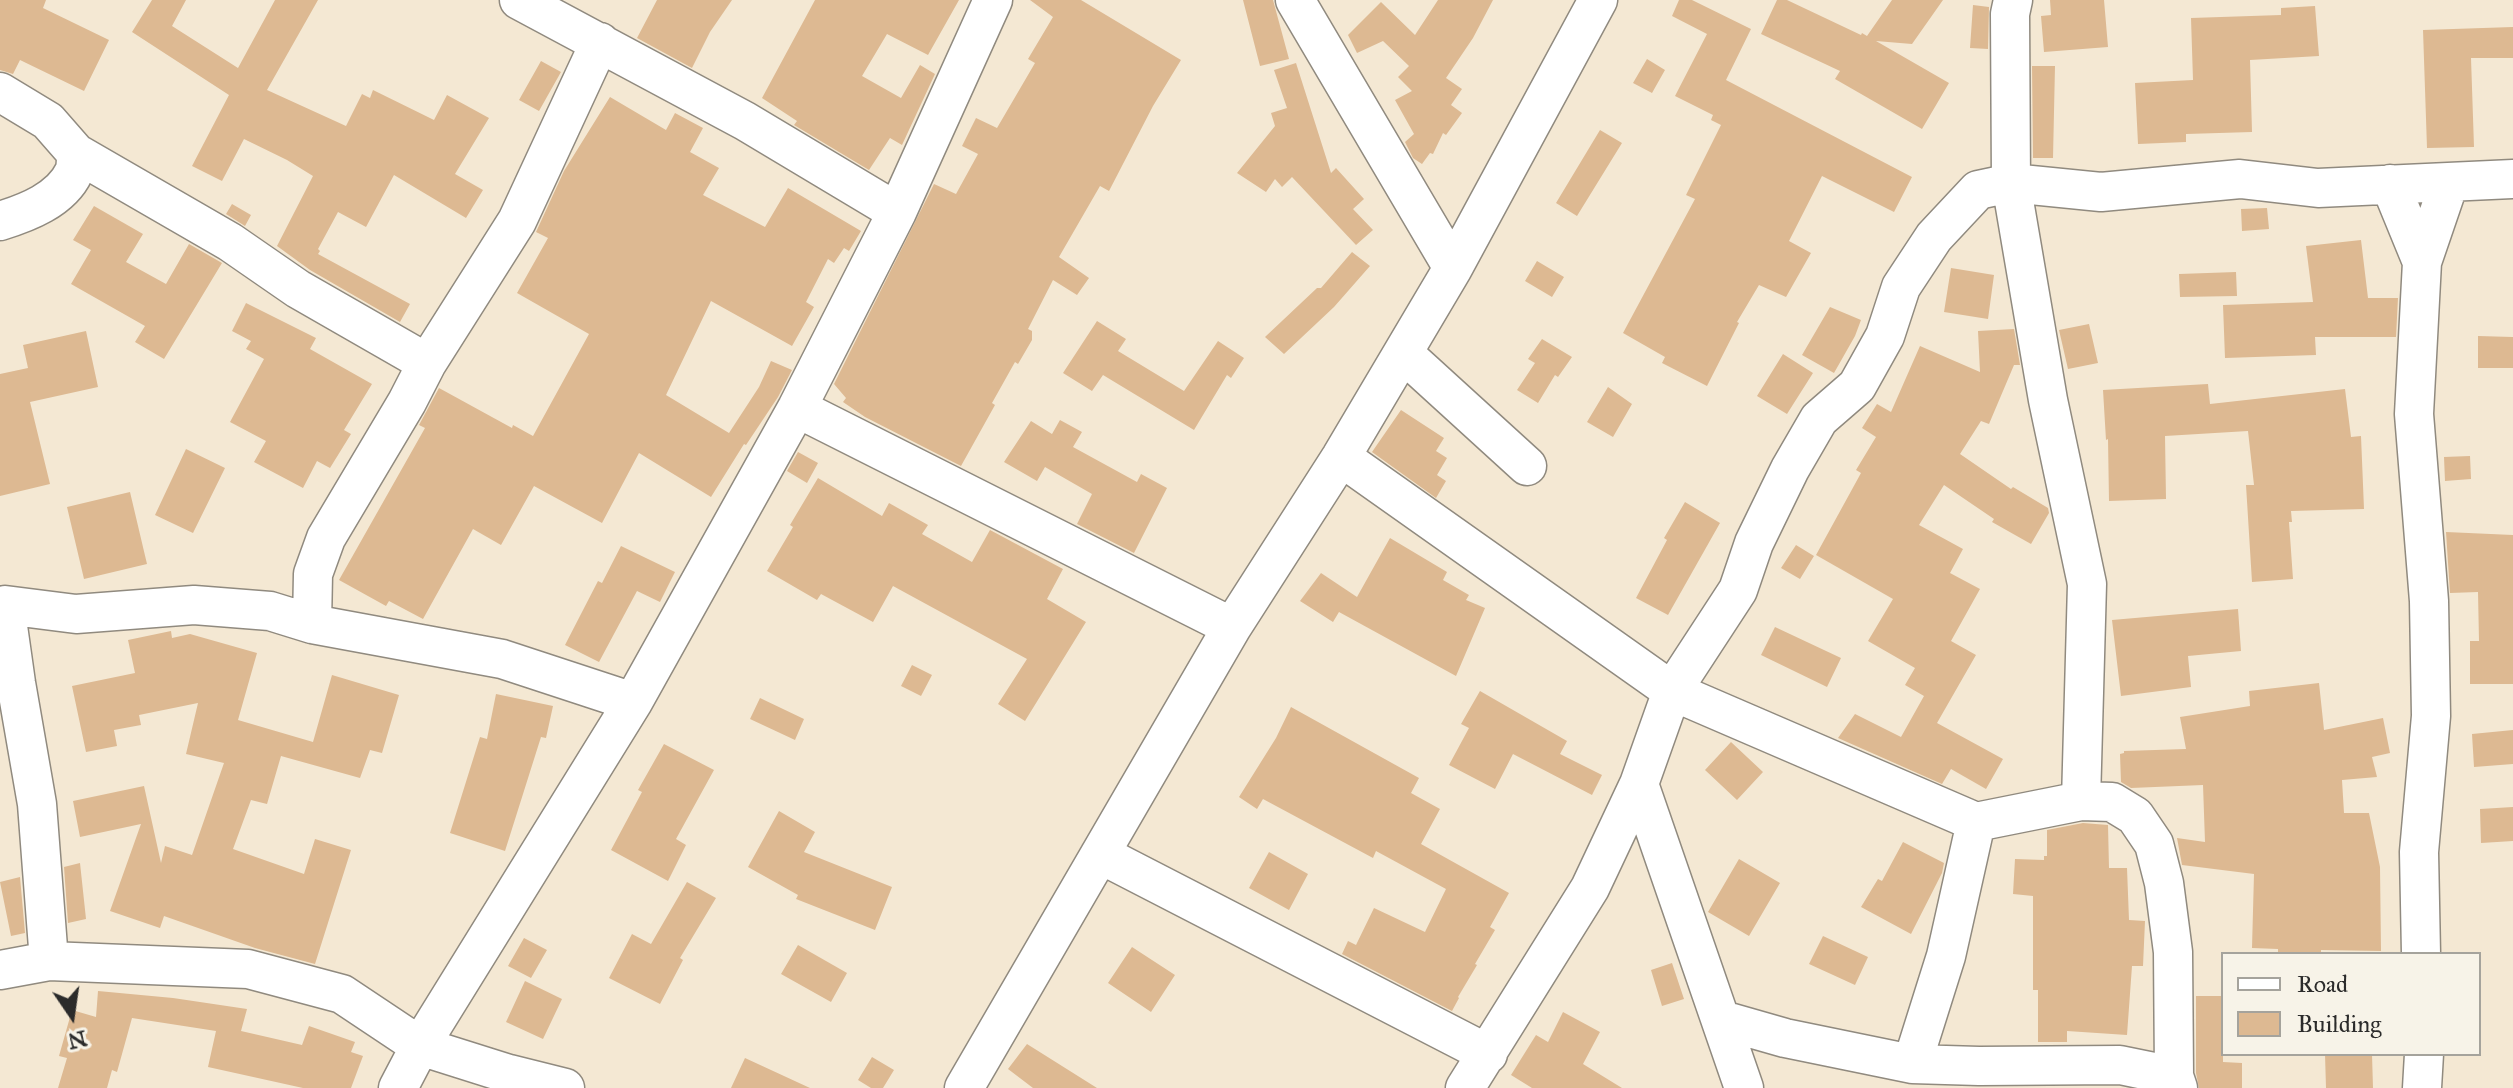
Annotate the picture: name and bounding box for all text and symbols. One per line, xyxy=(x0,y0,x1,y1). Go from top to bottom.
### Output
legend xyxy=(2221,952,2481,1056)
text: Road xyxy=(2297,969,2348,999)
north arrow xyxy=(32,976,112,1056)
text: Building xyxy=(2297,1009,2382,1039)
text: N xyxy=(65,1025,90,1055)

